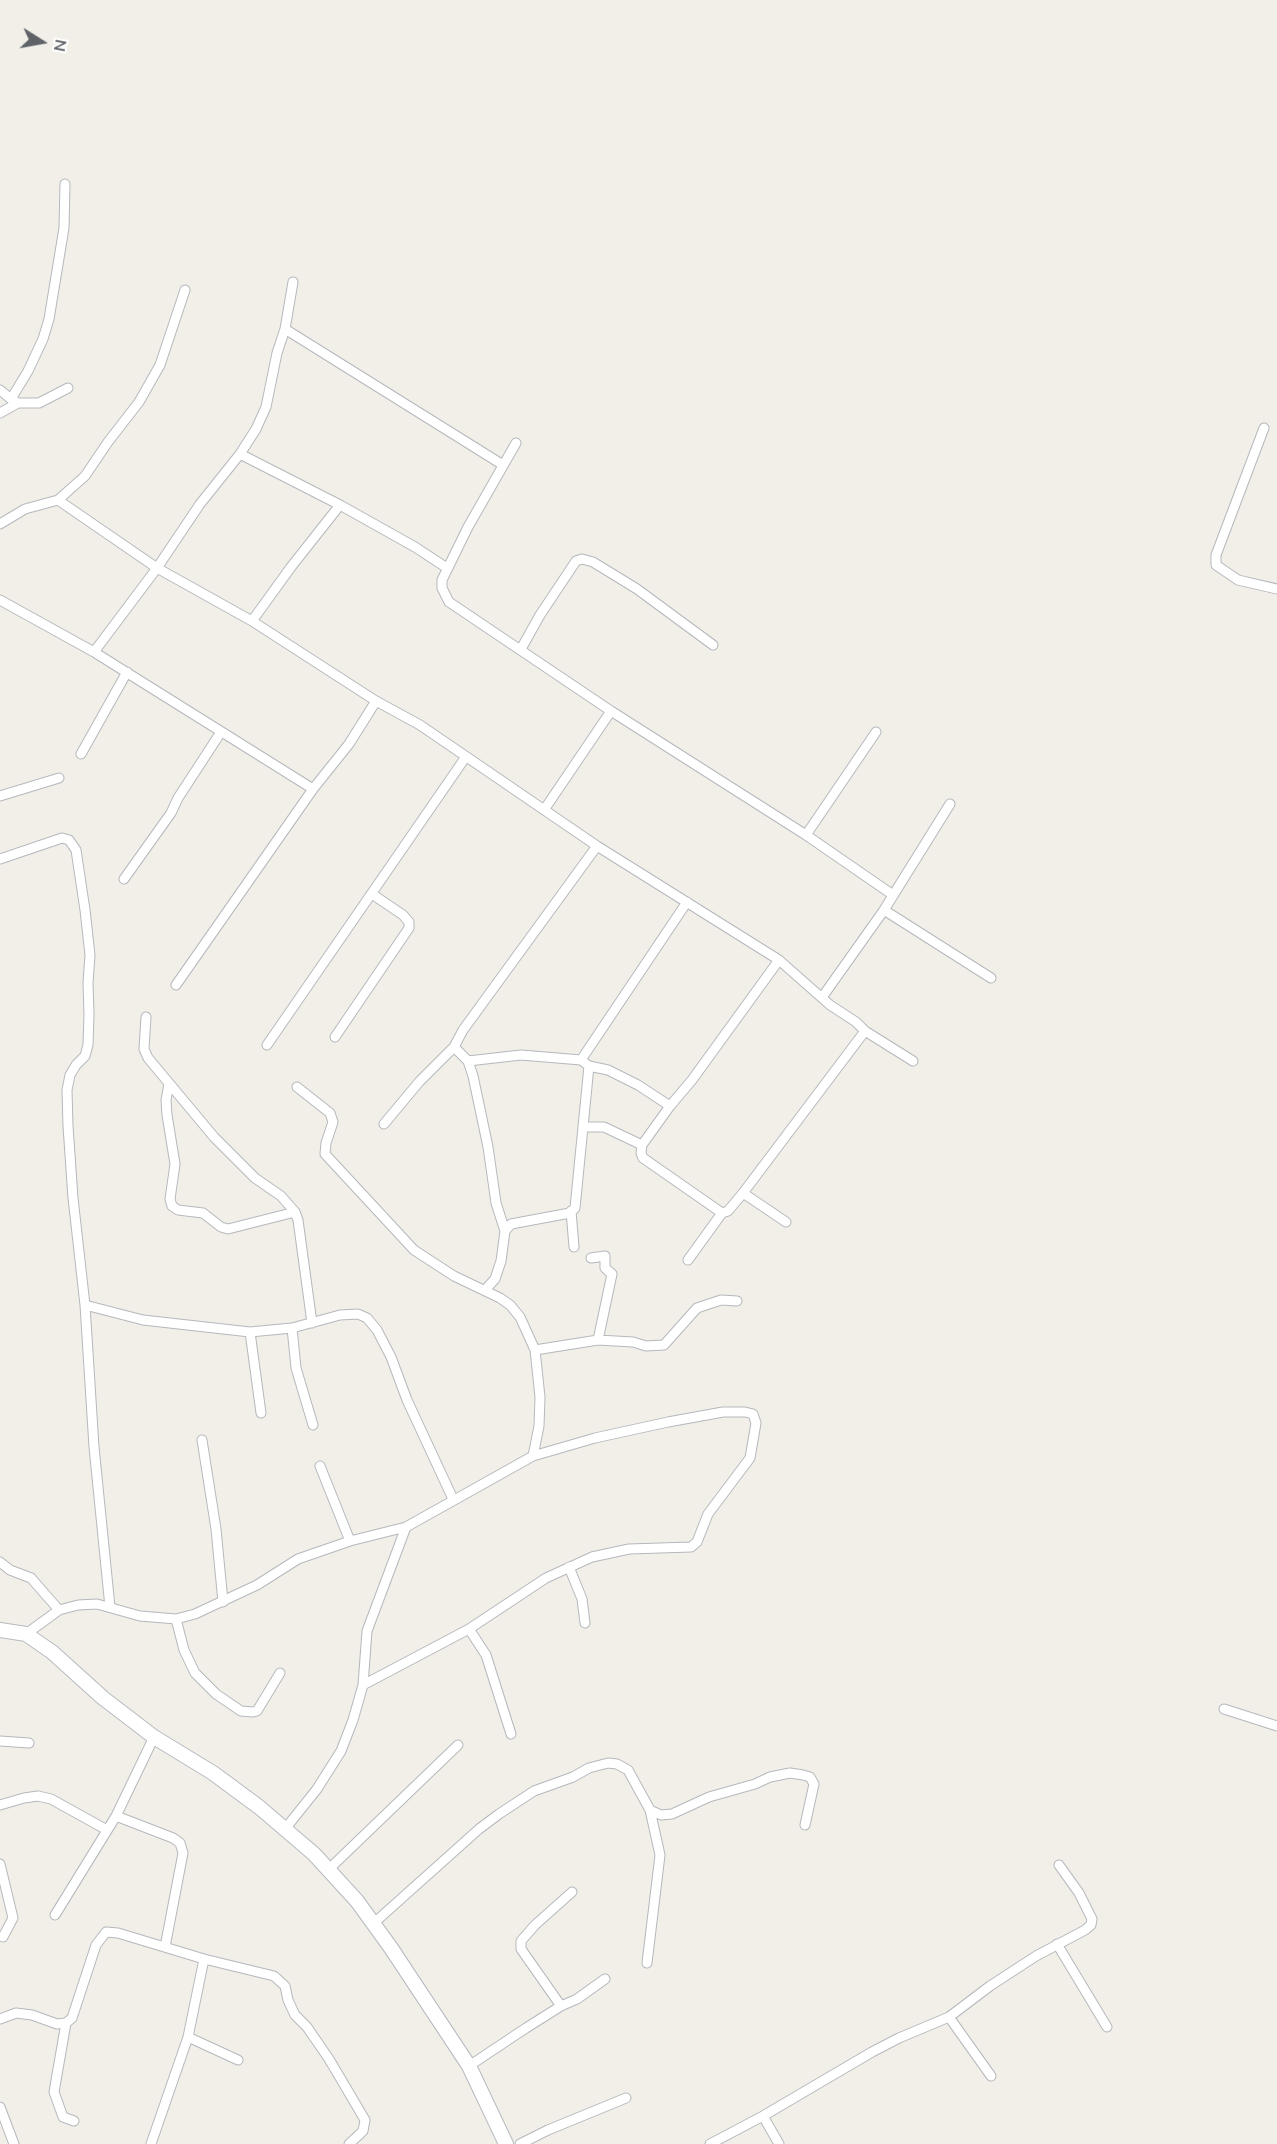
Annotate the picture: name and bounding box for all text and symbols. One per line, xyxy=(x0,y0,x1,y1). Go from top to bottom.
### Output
north arrow xyxy=(12,12,72,72)
text: N xyxy=(48,37,72,53)

